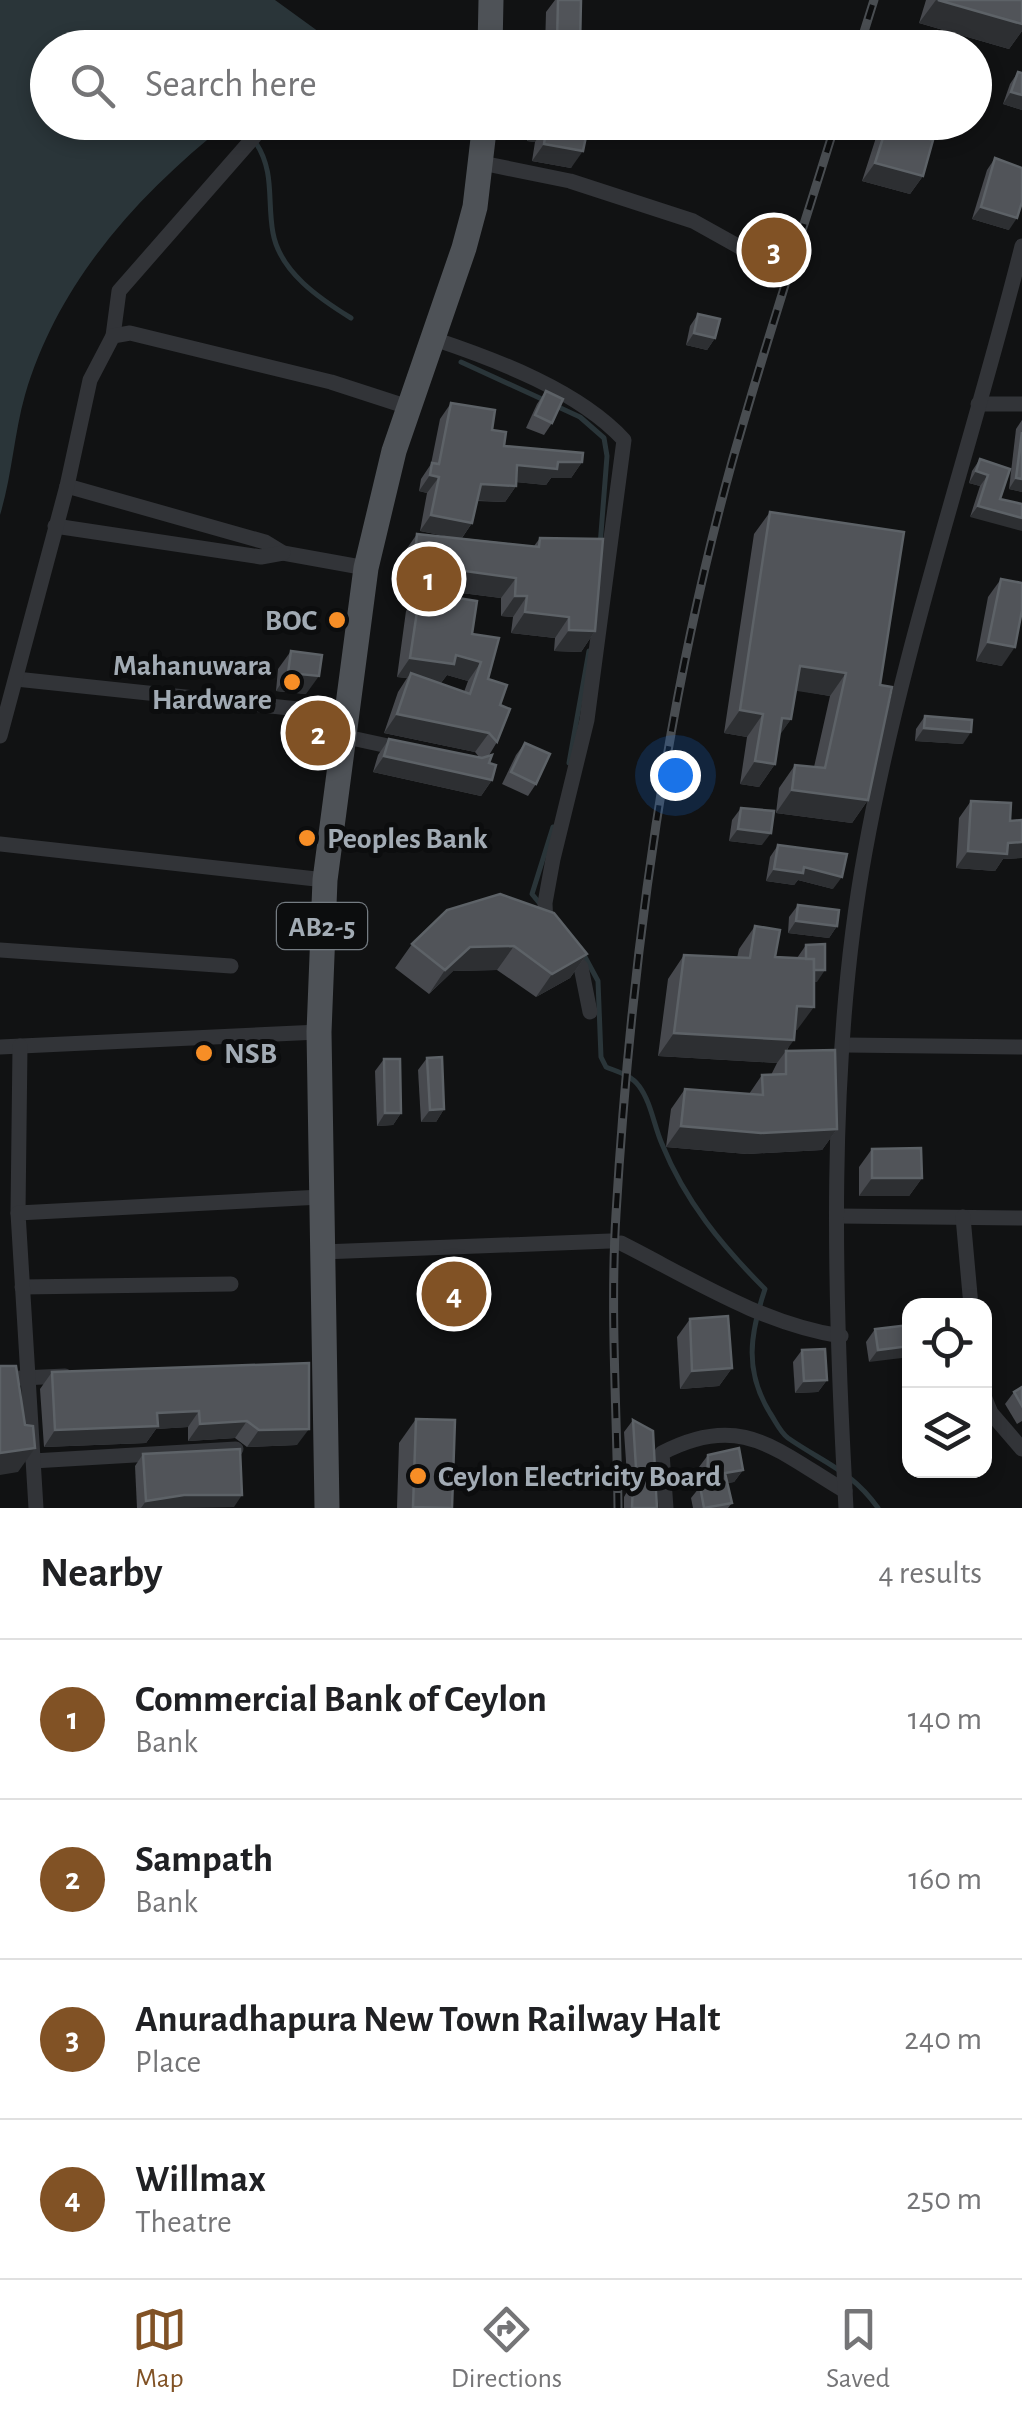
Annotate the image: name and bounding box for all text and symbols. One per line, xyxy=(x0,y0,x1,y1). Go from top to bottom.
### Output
search box xyxy=(30,30,992,140)
icon: search xyxy=(65,58,120,113)
text: Search here xyxy=(145,66,317,104)
pin: 3 xyxy=(742,212,806,288)
pin: 1 xyxy=(396,542,462,616)
place label: BOC xyxy=(265,606,317,636)
marker: BOC xyxy=(326,609,348,631)
place label: Mahanuwara Hardware xyxy=(113,651,272,715)
marker: Mahanuwara Hardware xyxy=(281,671,303,693)
pin: 2 xyxy=(286,696,350,770)
your location xyxy=(650,750,701,801)
place label: Peoples Bank xyxy=(327,824,488,854)
marker: Peoples Bank xyxy=(296,827,318,849)
road number: AB2-5 xyxy=(277,903,367,949)
place label: NSB xyxy=(224,1039,277,1069)
marker: NSB xyxy=(193,1042,215,1064)
pin: 4 xyxy=(422,1256,486,1332)
map controls xyxy=(902,1298,992,1478)
button: locate xyxy=(902,1298,992,1388)
button: layers xyxy=(902,1388,992,1478)
place label: Ceylon Electricity Board xyxy=(438,1462,721,1492)
marker: Ceylon Electricity Board xyxy=(407,1465,429,1487)
text: Nearby xyxy=(40,1552,163,1594)
text: 4 results xyxy=(878,1557,982,1589)
text: Commercial Bank of Ceylon xyxy=(135,1681,547,1719)
text: 1 xyxy=(67,1703,78,1735)
text: 140 m xyxy=(908,1703,982,1735)
text: Bank xyxy=(135,1726,198,1758)
text: Sampath xyxy=(135,1841,273,1879)
text: 2 xyxy=(65,1863,80,1895)
text: 160 m xyxy=(908,1863,982,1895)
text: Bank xyxy=(135,1886,198,1918)
text: Anuradhapura New Town Railway Halt xyxy=(135,2001,720,2039)
text: 3 xyxy=(66,2023,79,2055)
text: 240 m xyxy=(904,2023,982,2055)
text: Place xyxy=(135,2046,201,2078)
text: Willmax xyxy=(135,2161,266,2199)
text: 4 xyxy=(64,2183,81,2215)
text: 250 m xyxy=(906,2183,982,2215)
text: Theatre xyxy=(135,2206,232,2238)
tab: Map xyxy=(132,2302,187,2396)
tab: Directions xyxy=(451,2302,562,2396)
tab: Saved xyxy=(826,2302,890,2396)

